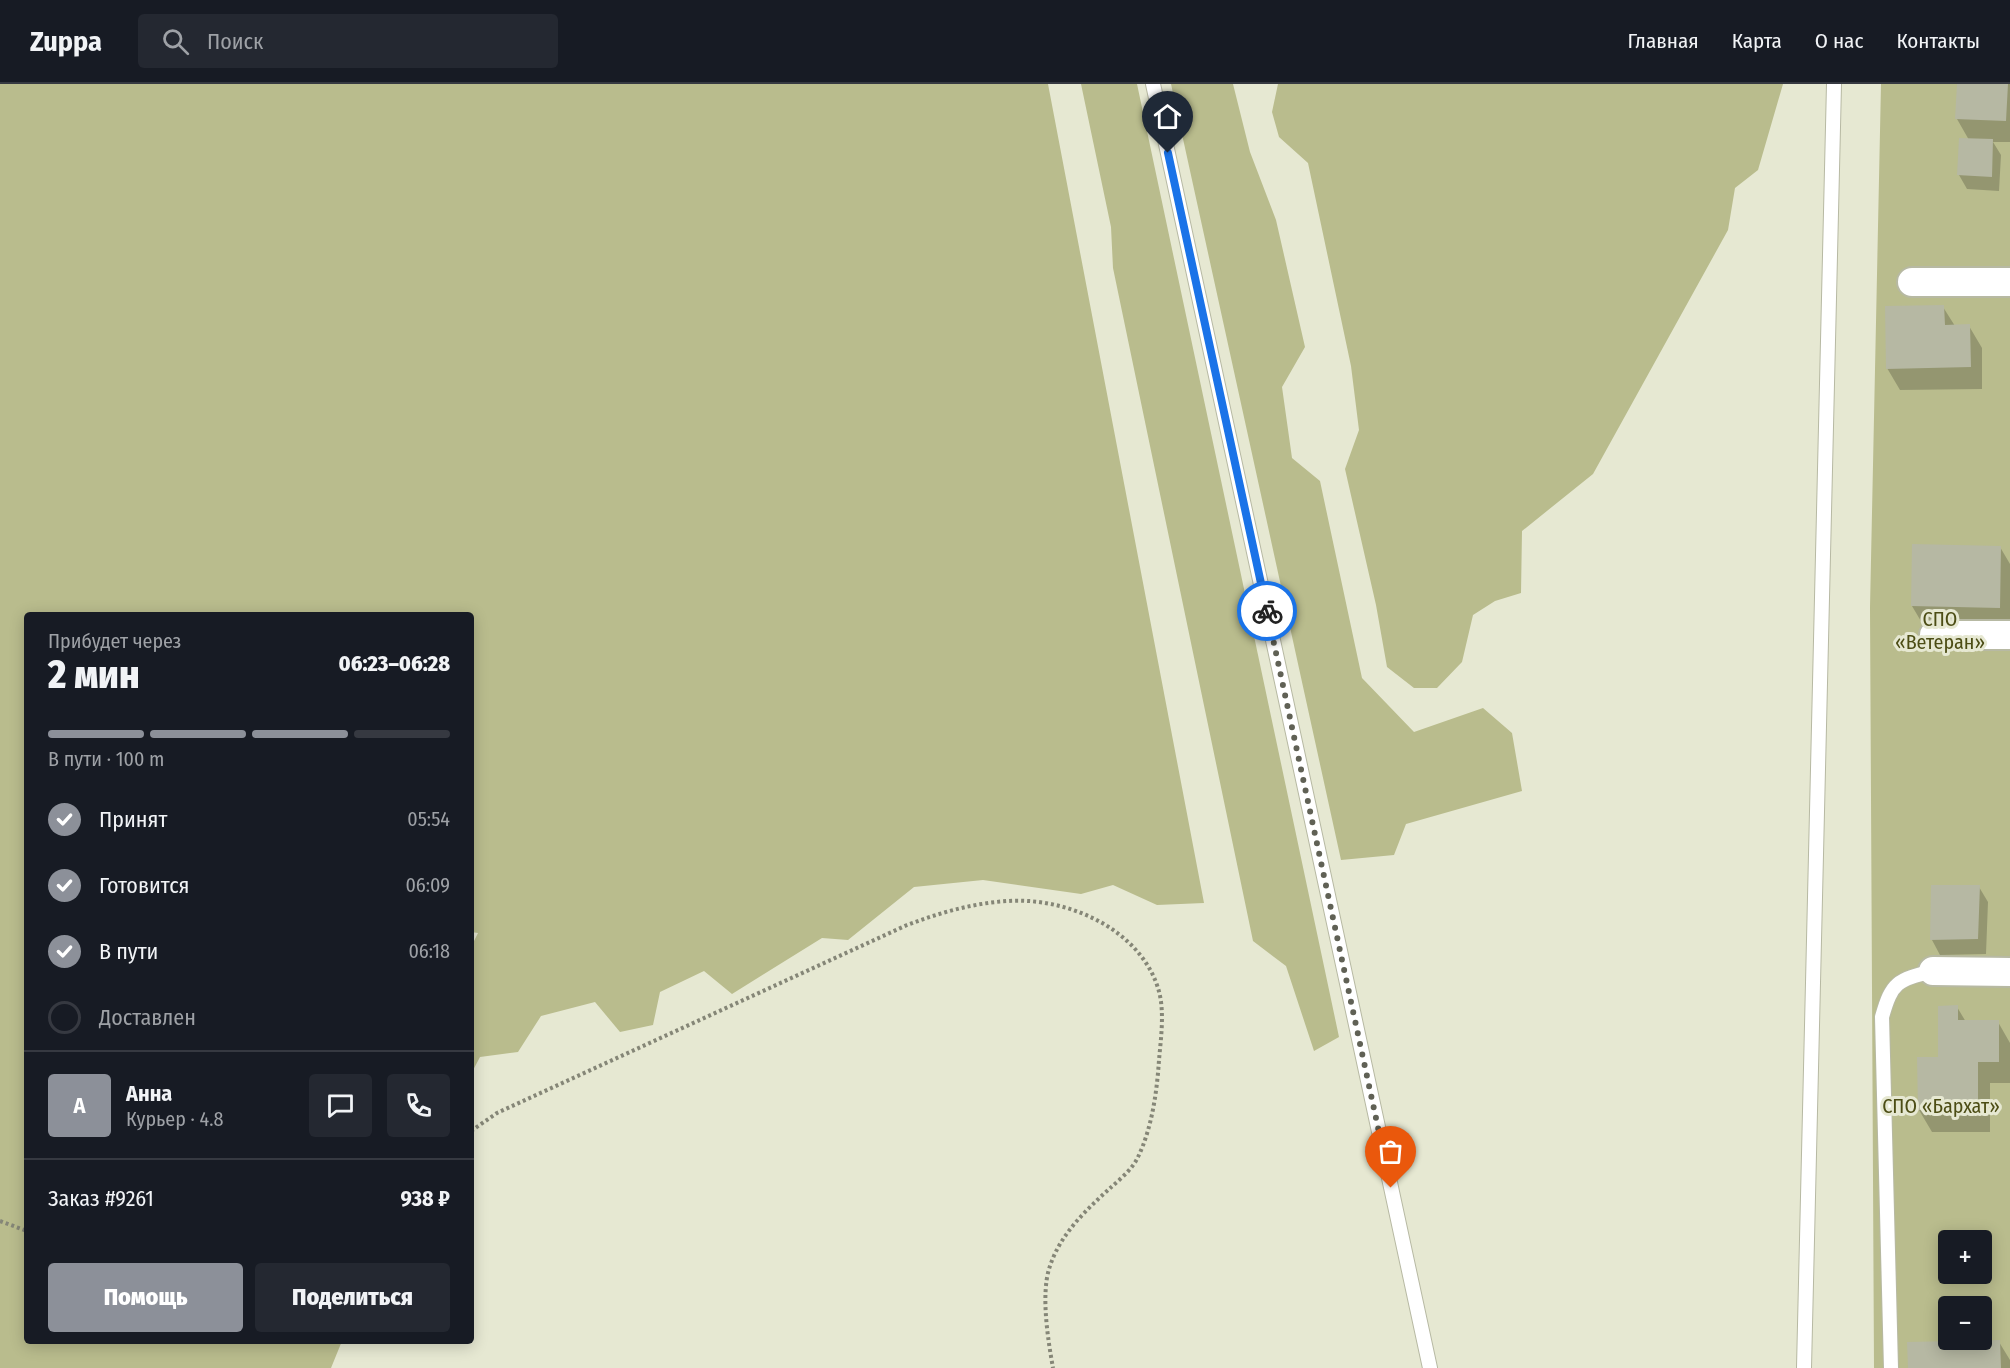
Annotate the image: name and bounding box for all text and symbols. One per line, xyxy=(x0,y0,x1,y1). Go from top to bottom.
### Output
search box xyxy=(138,14,558,68)
text: Zuppa xyxy=(30,25,102,58)
icon: search xyxy=(159,25,192,58)
text: Поиск xyxy=(207,28,263,55)
text: Главная xyxy=(1628,28,1699,54)
text: Карта xyxy=(1732,28,1782,54)
text: О нас xyxy=(1815,28,1863,54)
text: Контакты xyxy=(1896,28,1980,54)
pin xyxy=(1142,91,1193,153)
icon: home xyxy=(1151,100,1184,133)
courier xyxy=(1237,581,1297,641)
icon: bike xyxy=(1251,595,1284,628)
park label: СПО «Ветеран» xyxy=(1895,607,1985,654)
text: Прибудет через xyxy=(48,629,181,653)
text: 06:23–06:28 xyxy=(339,650,450,677)
text: 2 мин xyxy=(48,652,140,698)
text: В пути · 100 m xyxy=(48,747,164,771)
icon: check xyxy=(48,803,81,836)
text: Принят xyxy=(99,806,167,833)
text: 05:54 xyxy=(407,807,450,831)
icon: check xyxy=(48,869,81,902)
text: Готовится xyxy=(99,872,190,899)
text: 06:09 xyxy=(405,873,450,897)
icon: check xyxy=(48,935,81,968)
text: В пути xyxy=(99,938,158,965)
text: 06:18 xyxy=(408,939,450,963)
text: Доставлен xyxy=(99,1004,196,1031)
button: chat xyxy=(309,1074,372,1137)
button: phone xyxy=(387,1074,450,1137)
text: Анна xyxy=(126,1080,172,1107)
text: А xyxy=(74,1092,85,1119)
park label: СПО «Бархат» xyxy=(1882,1094,2000,1118)
text: Курьер · 4.8 xyxy=(126,1107,223,1131)
pin xyxy=(1365,1126,1416,1188)
icon: bag xyxy=(1374,1135,1407,1168)
text: Заказ #9261 xyxy=(48,1185,154,1212)
text: 938 ₽ xyxy=(401,1185,450,1212)
map controls xyxy=(1938,1230,1992,1350)
button: + xyxy=(1938,1230,1992,1284)
button: Помощь xyxy=(48,1263,243,1332)
button: Поделиться xyxy=(255,1263,450,1332)
button: − xyxy=(1938,1296,1992,1350)

